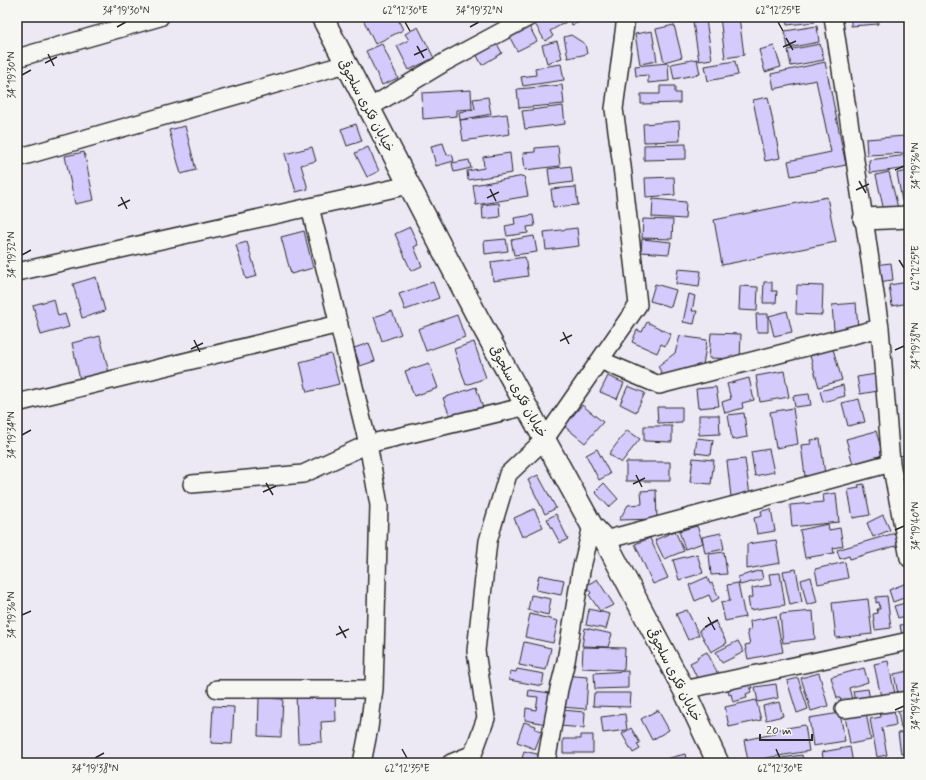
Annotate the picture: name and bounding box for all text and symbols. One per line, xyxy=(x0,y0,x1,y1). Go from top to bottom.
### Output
text: 34°19'30"N xyxy=(102,4,150,18)
text: 62°12'30"E xyxy=(382,4,428,18)
text: 34°19'32"N xyxy=(456,4,503,18)
text: 62°12'25"E xyxy=(755,4,801,18)
text: 34°19'30"N xyxy=(5,51,19,99)
street label: خیابان فکری سلجوقی xyxy=(334,56,398,155)
text: 34°19'36"N xyxy=(909,142,923,189)
text: 34°19'32"N xyxy=(5,231,19,278)
text: 62°12'25"E xyxy=(909,245,923,291)
text: 34°19'38"N xyxy=(909,322,923,369)
street label: خیابان فکری سلجوقی xyxy=(485,342,551,441)
text: 34°19'34"N xyxy=(5,411,19,459)
text: 34°19'40"N xyxy=(909,501,923,550)
text: 34°19'36"N xyxy=(5,591,19,638)
street label: خیابان فکری سلجوقی xyxy=(643,624,706,725)
text: 34°19'42"N xyxy=(909,682,923,730)
scale bar xyxy=(760,716,812,742)
text: 20 m xyxy=(766,723,792,739)
text: 34°19'38"N xyxy=(72,762,119,776)
text: 62°12'35"E xyxy=(385,762,430,776)
text: 62°12'30"E xyxy=(757,762,803,776)

